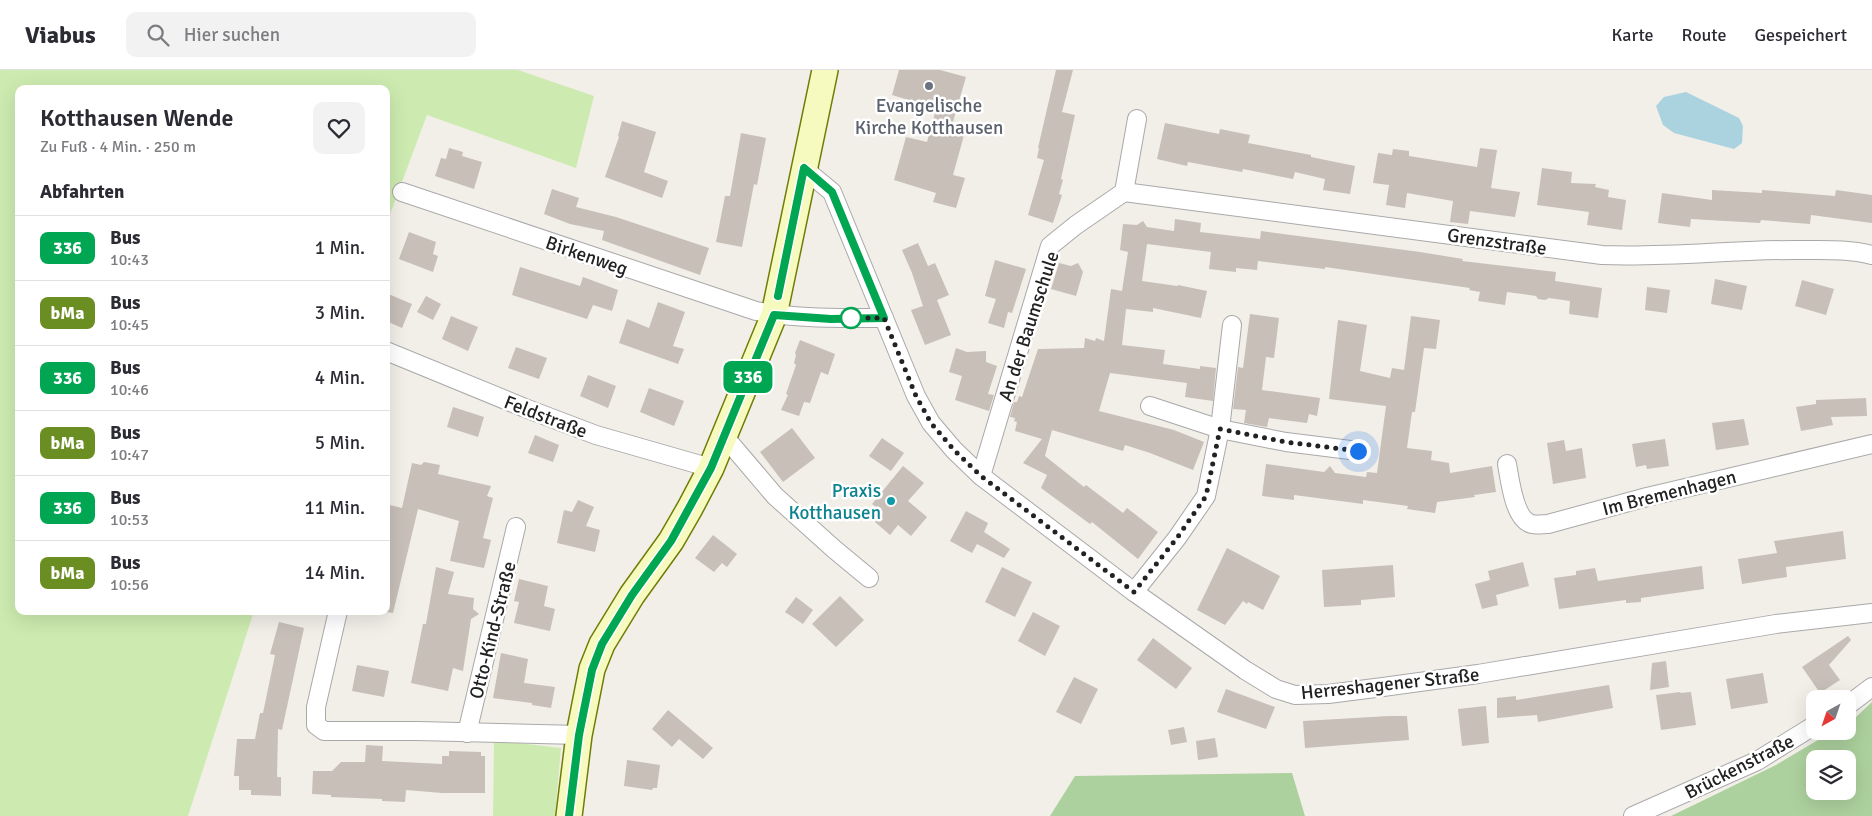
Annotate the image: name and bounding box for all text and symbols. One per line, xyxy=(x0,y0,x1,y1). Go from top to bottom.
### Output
search box xyxy=(126,12,476,57)
text: Viabus xyxy=(25,20,96,50)
icon: search xyxy=(144,21,172,49)
text: Hier suchen xyxy=(184,23,280,47)
text: Karte xyxy=(1612,24,1654,46)
text: Route xyxy=(1682,24,1727,46)
text: Gespeichert xyxy=(1755,24,1847,46)
marker: Evangelische Kirche Kotthausen xyxy=(923,80,935,92)
place label: Evangelische Kirche Kotthausen xyxy=(855,94,1003,140)
button: heart xyxy=(313,102,365,154)
text: Kotthausen Wende xyxy=(40,103,233,133)
text: Zu Fuß · 4 Min. · 250 m xyxy=(40,137,196,157)
text: Abfahrten xyxy=(40,180,124,204)
street label: Grenzstraße xyxy=(1446,223,1548,261)
text: Bus xyxy=(110,226,141,250)
street label: Birkenweg xyxy=(542,231,631,281)
text: 1 Min. xyxy=(315,236,365,260)
text: 336 xyxy=(53,237,82,259)
street label: An der Baumschule xyxy=(993,248,1065,404)
text: 10:43 xyxy=(110,250,149,270)
text: Bus xyxy=(110,291,141,315)
text: 3 Min. xyxy=(315,301,365,325)
text: bMa xyxy=(51,302,84,324)
unlabelled marker xyxy=(840,307,862,329)
text: 10:45 xyxy=(110,315,149,335)
text: Bus xyxy=(110,356,141,380)
line badge: 336 xyxy=(719,361,777,393)
text: 4 Min. xyxy=(315,366,365,390)
text: 336 xyxy=(733,366,763,388)
text: 336 xyxy=(53,367,82,389)
text: 10:46 xyxy=(110,380,149,400)
street label: Feldstraße xyxy=(501,390,591,444)
text: Bus xyxy=(110,421,141,445)
text: 5 Min. xyxy=(315,431,365,455)
text: bMa xyxy=(51,432,84,454)
your location xyxy=(1346,439,1371,464)
text: 10:47 xyxy=(110,445,149,465)
street label: Im Bremenhagen xyxy=(1600,465,1739,521)
place label: Praxis Kotthausen xyxy=(788,479,881,525)
text: Bus xyxy=(110,486,141,510)
marker: Praxis Kotthausen xyxy=(885,495,897,507)
text: 11 Min. xyxy=(304,496,365,520)
text: 336 xyxy=(53,497,82,519)
text: 10:53 xyxy=(110,510,149,530)
text: Bus xyxy=(110,551,141,575)
street label: Otto-Kind-Straße xyxy=(464,559,522,701)
text: 14 Min. xyxy=(304,561,365,585)
text: bMa xyxy=(51,562,84,584)
text: 10:56 xyxy=(110,575,149,595)
street label: Herreshagener Straße xyxy=(1300,663,1481,705)
north arrow xyxy=(1806,690,1856,740)
map controls xyxy=(1806,690,1856,800)
street label: Brückenstraße xyxy=(1681,729,1798,805)
button: layers xyxy=(1806,750,1856,800)

